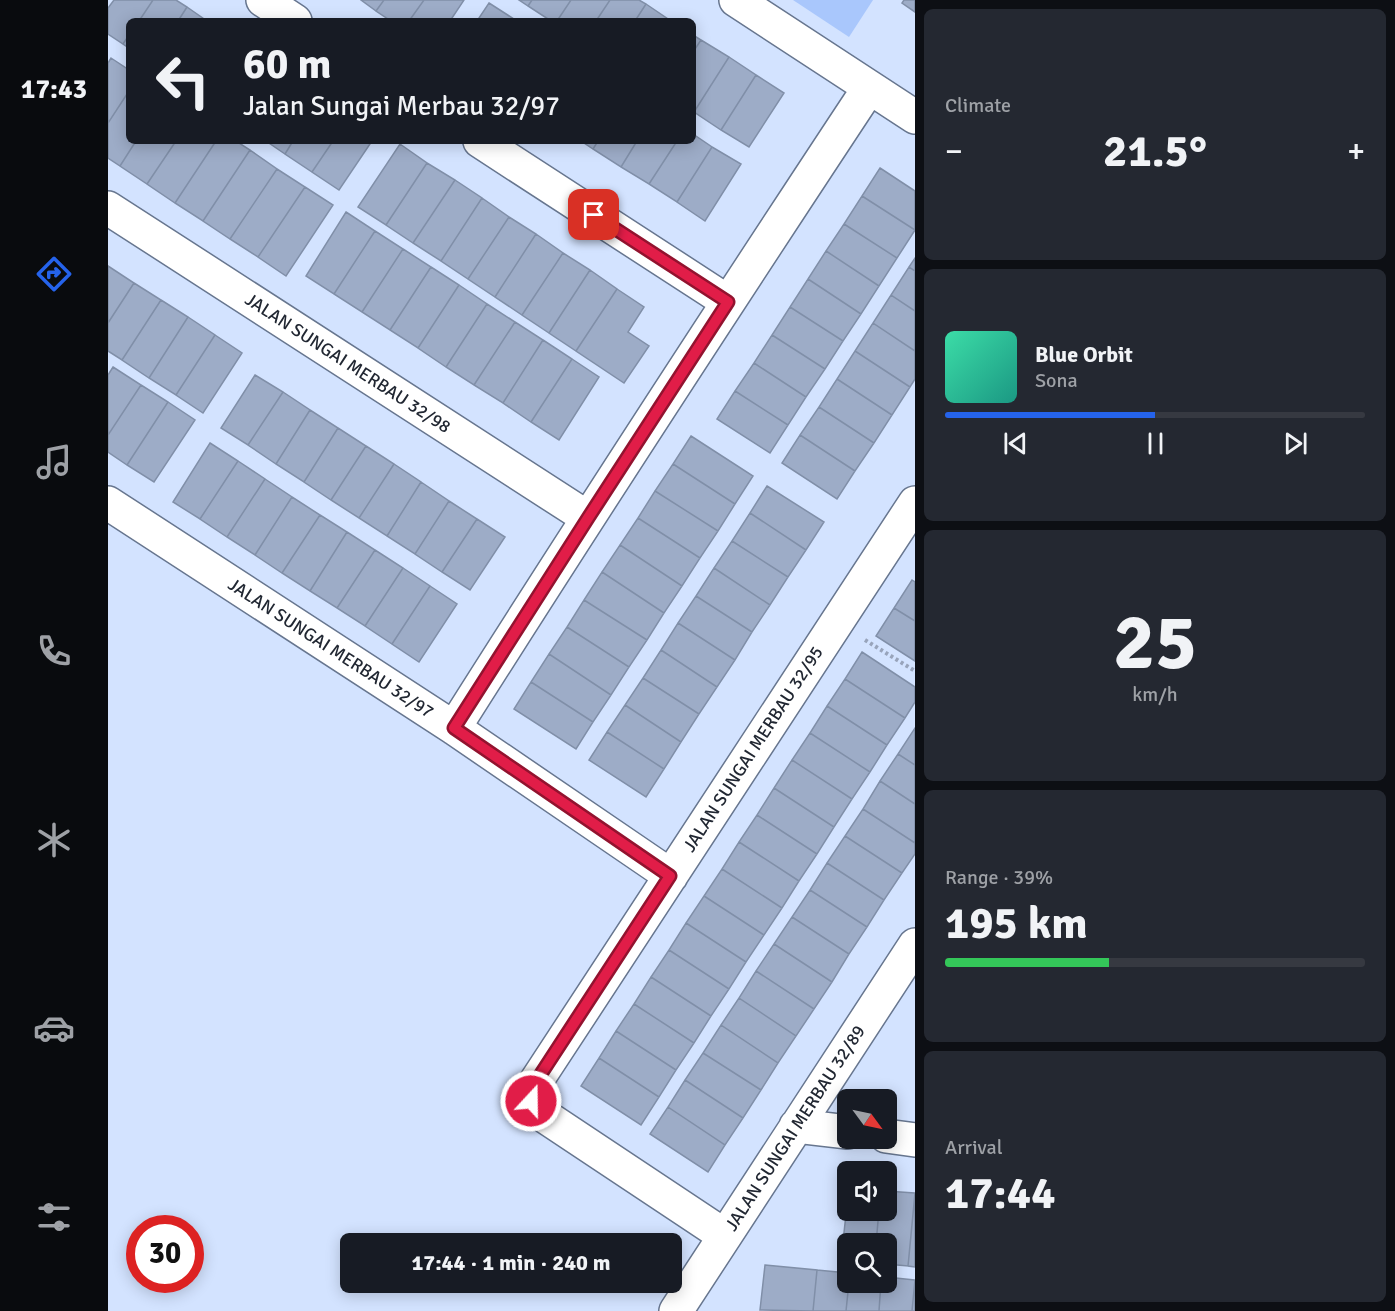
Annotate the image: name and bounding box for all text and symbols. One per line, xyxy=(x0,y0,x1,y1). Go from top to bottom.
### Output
text: 60 m xyxy=(243,39,332,90)
icon: left xyxy=(144,42,222,120)
text: 17:43 xyxy=(21,73,87,106)
text: Jalan Sungai Merbau 32/97 xyxy=(243,90,560,123)
text: Climate xyxy=(945,93,1011,118)
text: 21.5° xyxy=(1103,124,1207,179)
text: − xyxy=(945,131,963,172)
text: + xyxy=(1347,131,1365,172)
pin xyxy=(568,189,619,240)
icon: arrive xyxy=(577,198,610,231)
icon: directions xyxy=(33,253,75,295)
street label: JALAN SUNGAI MERBAU 32/98 xyxy=(241,288,455,438)
text: Blue Orbit xyxy=(1035,341,1133,368)
text: Sona xyxy=(1035,368,1078,393)
icon: previous xyxy=(999,427,1032,460)
icon: pause xyxy=(1139,427,1172,460)
icon: next xyxy=(1279,427,1312,460)
icon: music xyxy=(33,441,75,483)
street label: JALAN SUNGAI MERBAU 32/97 xyxy=(224,573,438,723)
text: 25 xyxy=(1113,595,1197,691)
icon: phone xyxy=(33,630,75,672)
street label: JALAN SUNGAI MERBAU 32/95 xyxy=(678,642,828,856)
text: km/h xyxy=(1132,682,1178,707)
icon: climate xyxy=(33,819,75,861)
text: Range · 39% xyxy=(945,865,1053,890)
text: 195 km xyxy=(945,896,1088,951)
icon: car xyxy=(33,1007,75,1049)
street label: JALAN SUNGAI MERBAU 32/89 xyxy=(720,1021,870,1235)
position arrow xyxy=(499,1069,563,1133)
north arrow xyxy=(837,1089,897,1149)
map controls xyxy=(837,1089,897,1293)
text: Arrival xyxy=(945,1135,1003,1160)
button: sound xyxy=(837,1161,897,1221)
text: 17:44 xyxy=(945,1166,1055,1221)
icon: filters xyxy=(33,1196,75,1238)
speed limit sign: 30 xyxy=(126,1215,204,1293)
button: search xyxy=(837,1233,897,1293)
text: 17:44 · 1 min · 240 m xyxy=(411,1249,611,1276)

